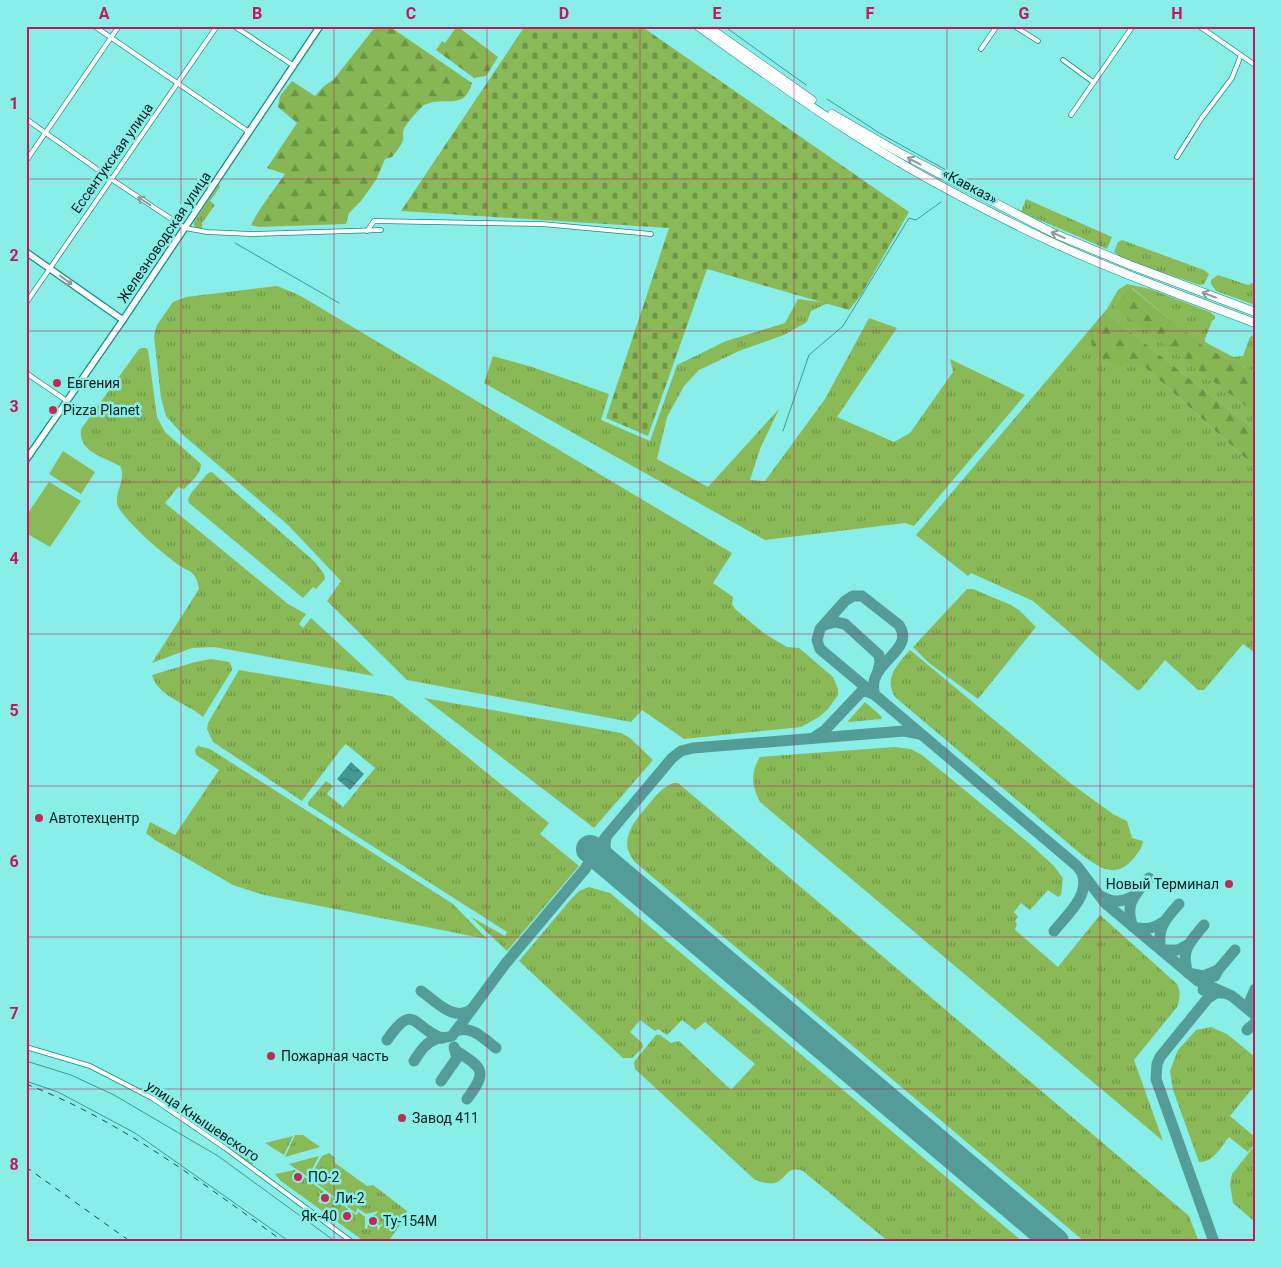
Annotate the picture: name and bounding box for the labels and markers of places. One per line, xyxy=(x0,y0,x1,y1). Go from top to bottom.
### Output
place label: Евгения xyxy=(67,375,120,391)
marker: Евгения xyxy=(51,377,63,389)
place label: Pizza Planet xyxy=(63,402,140,418)
marker: Pizza Planet xyxy=(47,404,59,416)
place label: Автотехцентр xyxy=(49,810,139,826)
marker: Автотехцентр xyxy=(33,812,45,824)
place label: Новый Терминал xyxy=(1106,876,1219,892)
marker: Новый Терминал xyxy=(1223,878,1235,890)
place label: Пожарная часть xyxy=(281,1048,389,1064)
marker: Пожарная часть xyxy=(265,1050,277,1062)
place label: Завод 411 xyxy=(412,1110,479,1126)
marker: Завод 411 xyxy=(396,1112,408,1124)
place label: ПО-2 xyxy=(308,1169,339,1185)
marker: ПО-2 xyxy=(292,1171,304,1183)
place label: Ли-2 xyxy=(335,1190,365,1206)
marker: Ли-2 xyxy=(319,1192,331,1204)
place label: Як-40 xyxy=(301,1208,337,1224)
marker: Як-40 xyxy=(341,1210,353,1222)
place label: Ту-154М xyxy=(383,1213,437,1229)
marker: Ту-154М xyxy=(367,1215,379,1227)

